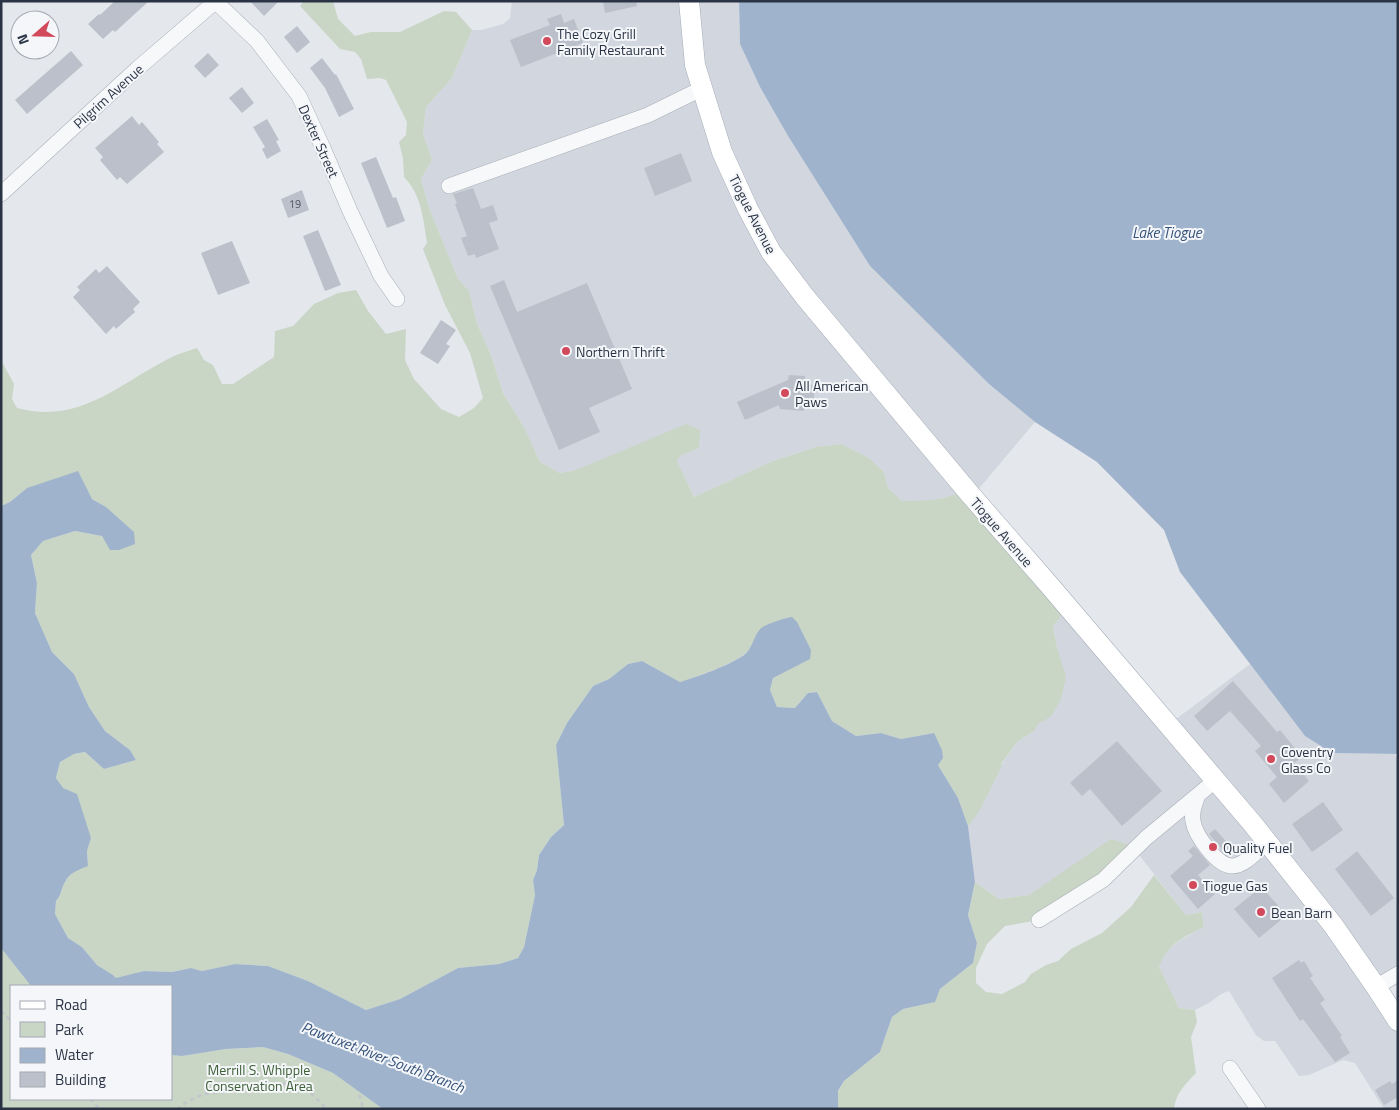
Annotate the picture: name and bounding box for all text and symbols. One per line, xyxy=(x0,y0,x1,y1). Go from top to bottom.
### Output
north arrow xyxy=(10,10,60,60)
place label: The Cozy Grill Family Restaurant xyxy=(557,23,665,60)
text: N xyxy=(11,31,34,48)
marker: The Cozy Grill Family Restaurant xyxy=(541,35,553,47)
street label: Pilgrim Avenue xyxy=(68,59,148,133)
street label: Dexter Street xyxy=(293,101,345,181)
street label: Tiogue Avenue xyxy=(724,171,782,257)
house number: 19 xyxy=(289,196,301,212)
water label: Lake Tiogue xyxy=(1132,221,1203,244)
place label: Northern Thrift xyxy=(576,341,665,362)
marker: Northern Thrift xyxy=(560,345,572,357)
place label: All American Paws xyxy=(795,375,869,412)
marker: All American Paws xyxy=(779,387,791,399)
street label: Tiogue Avenue xyxy=(966,493,1038,571)
place label: Coventry Glass Co xyxy=(1281,741,1334,778)
marker: Coventry Glass Co xyxy=(1265,753,1277,765)
place label: Quality Fuel xyxy=(1223,837,1293,858)
marker: Quality Fuel xyxy=(1207,841,1219,853)
place label: Tiogue Gas xyxy=(1203,875,1268,896)
marker: Tiogue Gas xyxy=(1187,879,1199,891)
place label: Bean Barn xyxy=(1271,902,1332,923)
marker: Bean Barn xyxy=(1255,906,1267,918)
legend xyxy=(10,985,172,1100)
text: Road xyxy=(55,993,87,1016)
water label: Pawtuxet River South Branch xyxy=(298,1015,468,1099)
text: Park xyxy=(55,1018,84,1041)
text: Water xyxy=(55,1043,94,1066)
park label: Merrill S. Whipple Conservation Area xyxy=(205,1059,313,1096)
text: Building xyxy=(55,1068,106,1091)

